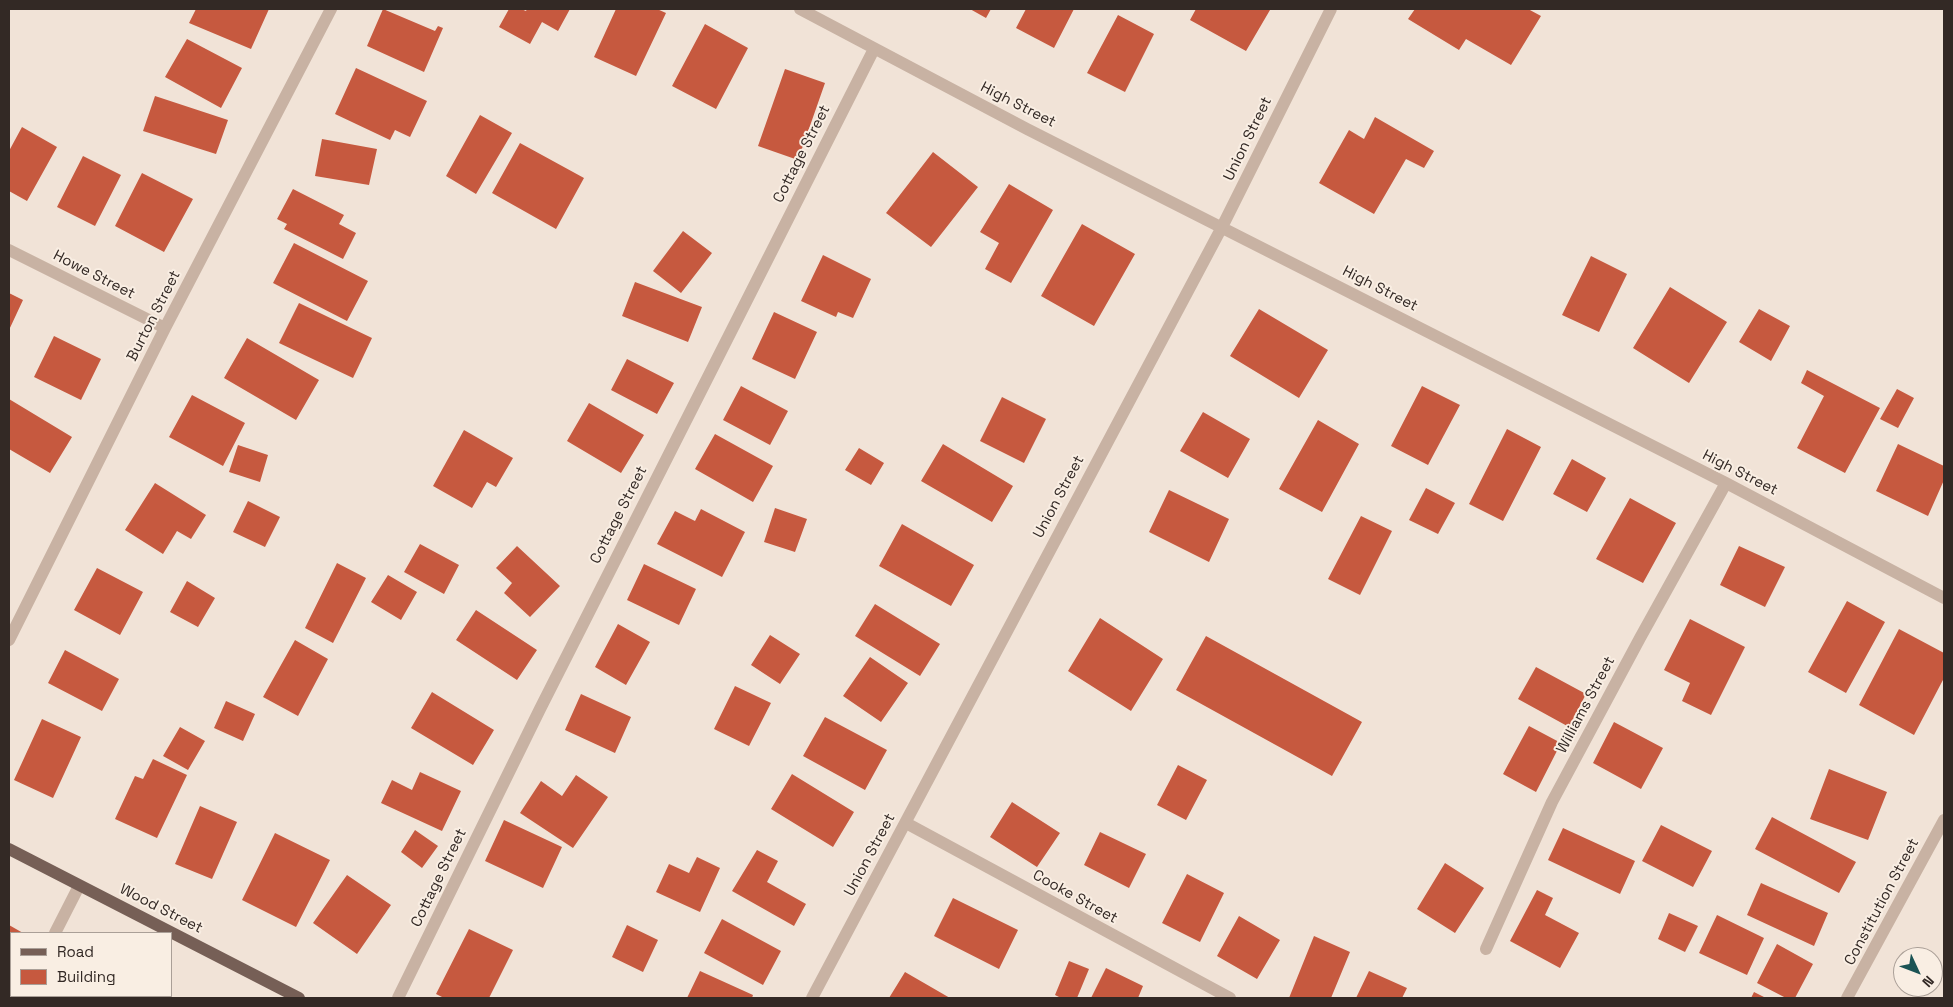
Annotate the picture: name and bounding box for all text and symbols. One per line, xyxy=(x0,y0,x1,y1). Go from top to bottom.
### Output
street label: High Street xyxy=(977,78,1059,132)
street label: Union Street xyxy=(1220,94,1276,184)
street label: Cottage Street xyxy=(770,102,834,206)
street label: Howe Street xyxy=(50,247,138,303)
street label: High Street xyxy=(1339,262,1421,316)
street label: Burton Street xyxy=(123,268,185,364)
street label: High Street xyxy=(1699,446,1781,500)
street label: Union Street xyxy=(1030,453,1088,541)
street label: Cottage Street xyxy=(587,463,651,567)
street label: Williams Street xyxy=(1553,654,1619,756)
street label: Union Street xyxy=(841,811,899,899)
street label: Cottage Street xyxy=(407,826,471,930)
street label: Constitution Street xyxy=(1841,835,1923,969)
street label: Cooke Street xyxy=(1029,866,1121,928)
street label: Wood Street xyxy=(116,880,206,938)
legend xyxy=(10,932,172,997)
text: Road xyxy=(57,942,94,961)
north arrow xyxy=(1893,947,1943,997)
text: Building xyxy=(57,967,116,986)
text: N xyxy=(1918,972,1938,991)

